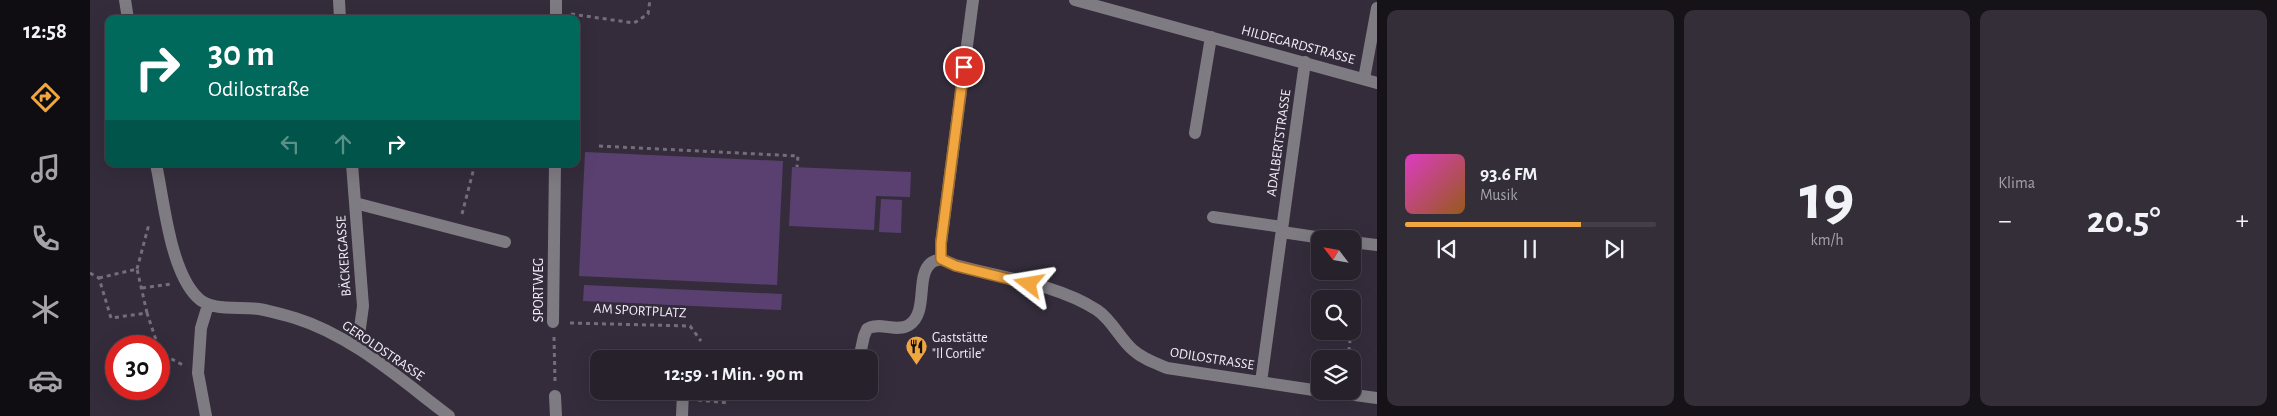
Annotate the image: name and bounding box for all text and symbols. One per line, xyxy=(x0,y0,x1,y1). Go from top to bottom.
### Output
text: 12:58 xyxy=(23,20,67,42)
street label: HILDEGARDSTRASSE xyxy=(1240,23,1357,67)
icon: right xyxy=(125,35,190,100)
text: 30 m xyxy=(208,37,275,72)
pin xyxy=(943,46,985,88)
icon: arrive xyxy=(950,53,978,81)
text: Odilostraße xyxy=(208,78,309,100)
icon: directions xyxy=(28,80,63,115)
street label: ADALBERTSTRASSE xyxy=(1265,88,1293,197)
icon: left xyxy=(276,130,304,158)
icon: ahead xyxy=(329,130,357,158)
icon: right xyxy=(382,130,410,158)
icon: music xyxy=(28,151,63,186)
text: 93.6 FM xyxy=(1480,165,1537,184)
text: 19 xyxy=(1800,166,1854,231)
text: Klima xyxy=(1998,175,2035,191)
text: Musik xyxy=(1480,187,1518,203)
text: 20.5° xyxy=(2087,202,2161,240)
text: − xyxy=(1998,207,2012,235)
text: + xyxy=(2236,207,2249,235)
street label: BÄCKERGASSE xyxy=(332,215,354,297)
icon: phone xyxy=(28,221,63,256)
north arrow xyxy=(1311,230,1361,280)
map controls xyxy=(1311,230,1361,400)
text: km/h xyxy=(1810,232,1844,248)
icon: previous xyxy=(1433,235,1461,263)
icon: pause xyxy=(1516,235,1544,263)
icon: next xyxy=(1600,235,1628,263)
position arrow xyxy=(1002,257,1054,309)
street label: SPORTWEG xyxy=(532,258,546,322)
button: search xyxy=(1311,290,1361,340)
icon: climate xyxy=(28,292,63,327)
street label: AM SPORTPLATZ xyxy=(593,302,687,320)
street label: GEROLDSTRASSE xyxy=(339,318,427,384)
place label: Gaststätte "Il Cortile" xyxy=(932,331,988,361)
restaurant icon: Gaststätte "Il Cortile" xyxy=(904,334,928,365)
speed limit sign: 30 xyxy=(105,335,170,400)
street label: ODILOSTRASSE xyxy=(1169,345,1255,373)
button: layers xyxy=(1311,350,1361,400)
icon: car xyxy=(28,363,63,398)
text: 12:59 · 1 Min. · 90 m xyxy=(664,365,804,384)

